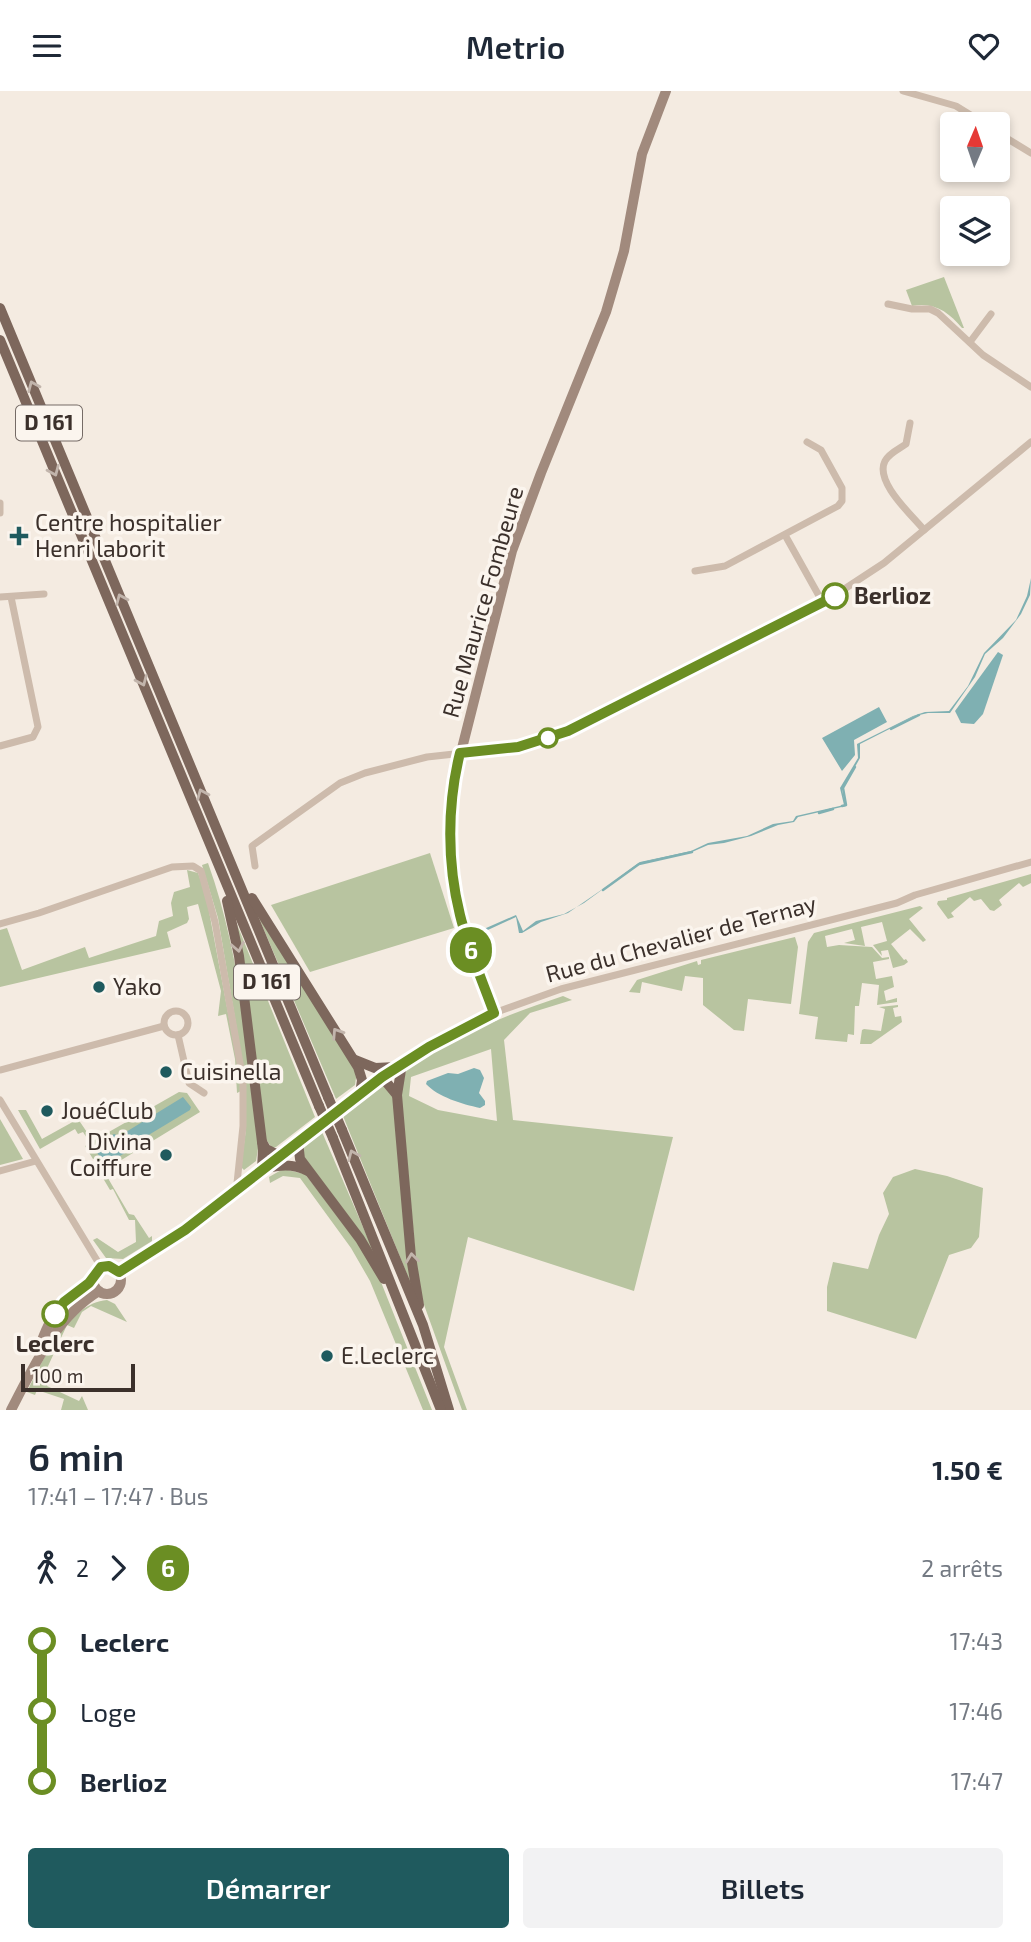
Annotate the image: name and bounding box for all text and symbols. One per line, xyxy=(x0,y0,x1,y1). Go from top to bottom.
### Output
icon: menu xyxy=(28,27,66,65)
text: Metrio xyxy=(466,27,565,65)
icon: heart xyxy=(965,27,1003,65)
north arrow xyxy=(940,112,1010,182)
map controls xyxy=(940,112,1010,266)
button: layers xyxy=(940,196,1010,266)
one-way arrow xyxy=(27,381,41,393)
road number: D 161 xyxy=(16,405,82,441)
one-way arrow xyxy=(46,464,60,476)
street label: Rue Maurice Fombeure xyxy=(436,483,528,721)
place label: Centre hospitalier Henri laborit xyxy=(35,508,222,562)
marker: Centre hospitalier Henri laborit xyxy=(9,526,29,546)
place label: Berlioz xyxy=(854,581,931,609)
marker: Berlioz xyxy=(822,583,848,609)
one-way arrow xyxy=(115,594,129,607)
one-way arrow xyxy=(133,674,147,686)
unlabelled marker xyxy=(538,728,558,748)
one-way arrow xyxy=(196,788,210,801)
street label: Rue du Chevalier de Ternay xyxy=(542,888,819,988)
line badge: 6 xyxy=(448,927,494,973)
text: 6 xyxy=(464,935,478,964)
one-way arrow xyxy=(229,941,244,953)
road number: D 161 xyxy=(234,965,300,999)
place label: Yako xyxy=(113,972,162,1000)
marker: Yako xyxy=(91,979,107,995)
one-way arrow xyxy=(332,1028,345,1041)
place label: Cuisinella xyxy=(180,1057,281,1085)
marker: Cuisinella xyxy=(158,1064,174,1080)
place label: JouéClub xyxy=(61,1096,154,1124)
marker: JouéClub xyxy=(39,1103,55,1119)
place label: Divina Coiffure xyxy=(69,1127,152,1181)
marker: Divina Coiffure xyxy=(158,1147,174,1163)
one-way arrow xyxy=(347,1150,361,1163)
one-way arrow xyxy=(404,1252,419,1264)
marker: Leclerc xyxy=(42,1301,68,1327)
place label: Leclerc xyxy=(16,1329,95,1357)
place label: E.Leclerc xyxy=(341,1341,434,1369)
marker: E.Leclerc xyxy=(319,1348,335,1364)
scale bar xyxy=(21,1361,135,1393)
text: 100 m xyxy=(32,1364,83,1387)
text: 6 min xyxy=(28,1433,124,1479)
text: 1.50 € xyxy=(932,1454,1003,1485)
text: 17:41 – 17:47 · Bus xyxy=(28,1482,209,1510)
icon: walk xyxy=(28,1549,66,1587)
icon: forward xyxy=(99,1549,137,1587)
text: 6 xyxy=(161,1553,175,1582)
text: 2 xyxy=(76,1554,89,1582)
text: 2 arrêts xyxy=(921,1554,1003,1582)
text: Leclerc xyxy=(80,1626,169,1657)
text: 17:43 xyxy=(950,1627,1003,1655)
text: Loge xyxy=(80,1696,136,1727)
text: 17:46 xyxy=(949,1697,1003,1725)
text: Berlioz xyxy=(80,1766,167,1797)
text: 17:47 xyxy=(951,1767,1003,1795)
button: Démarrer xyxy=(28,1848,509,1928)
button: Billets xyxy=(523,1848,1003,1928)

